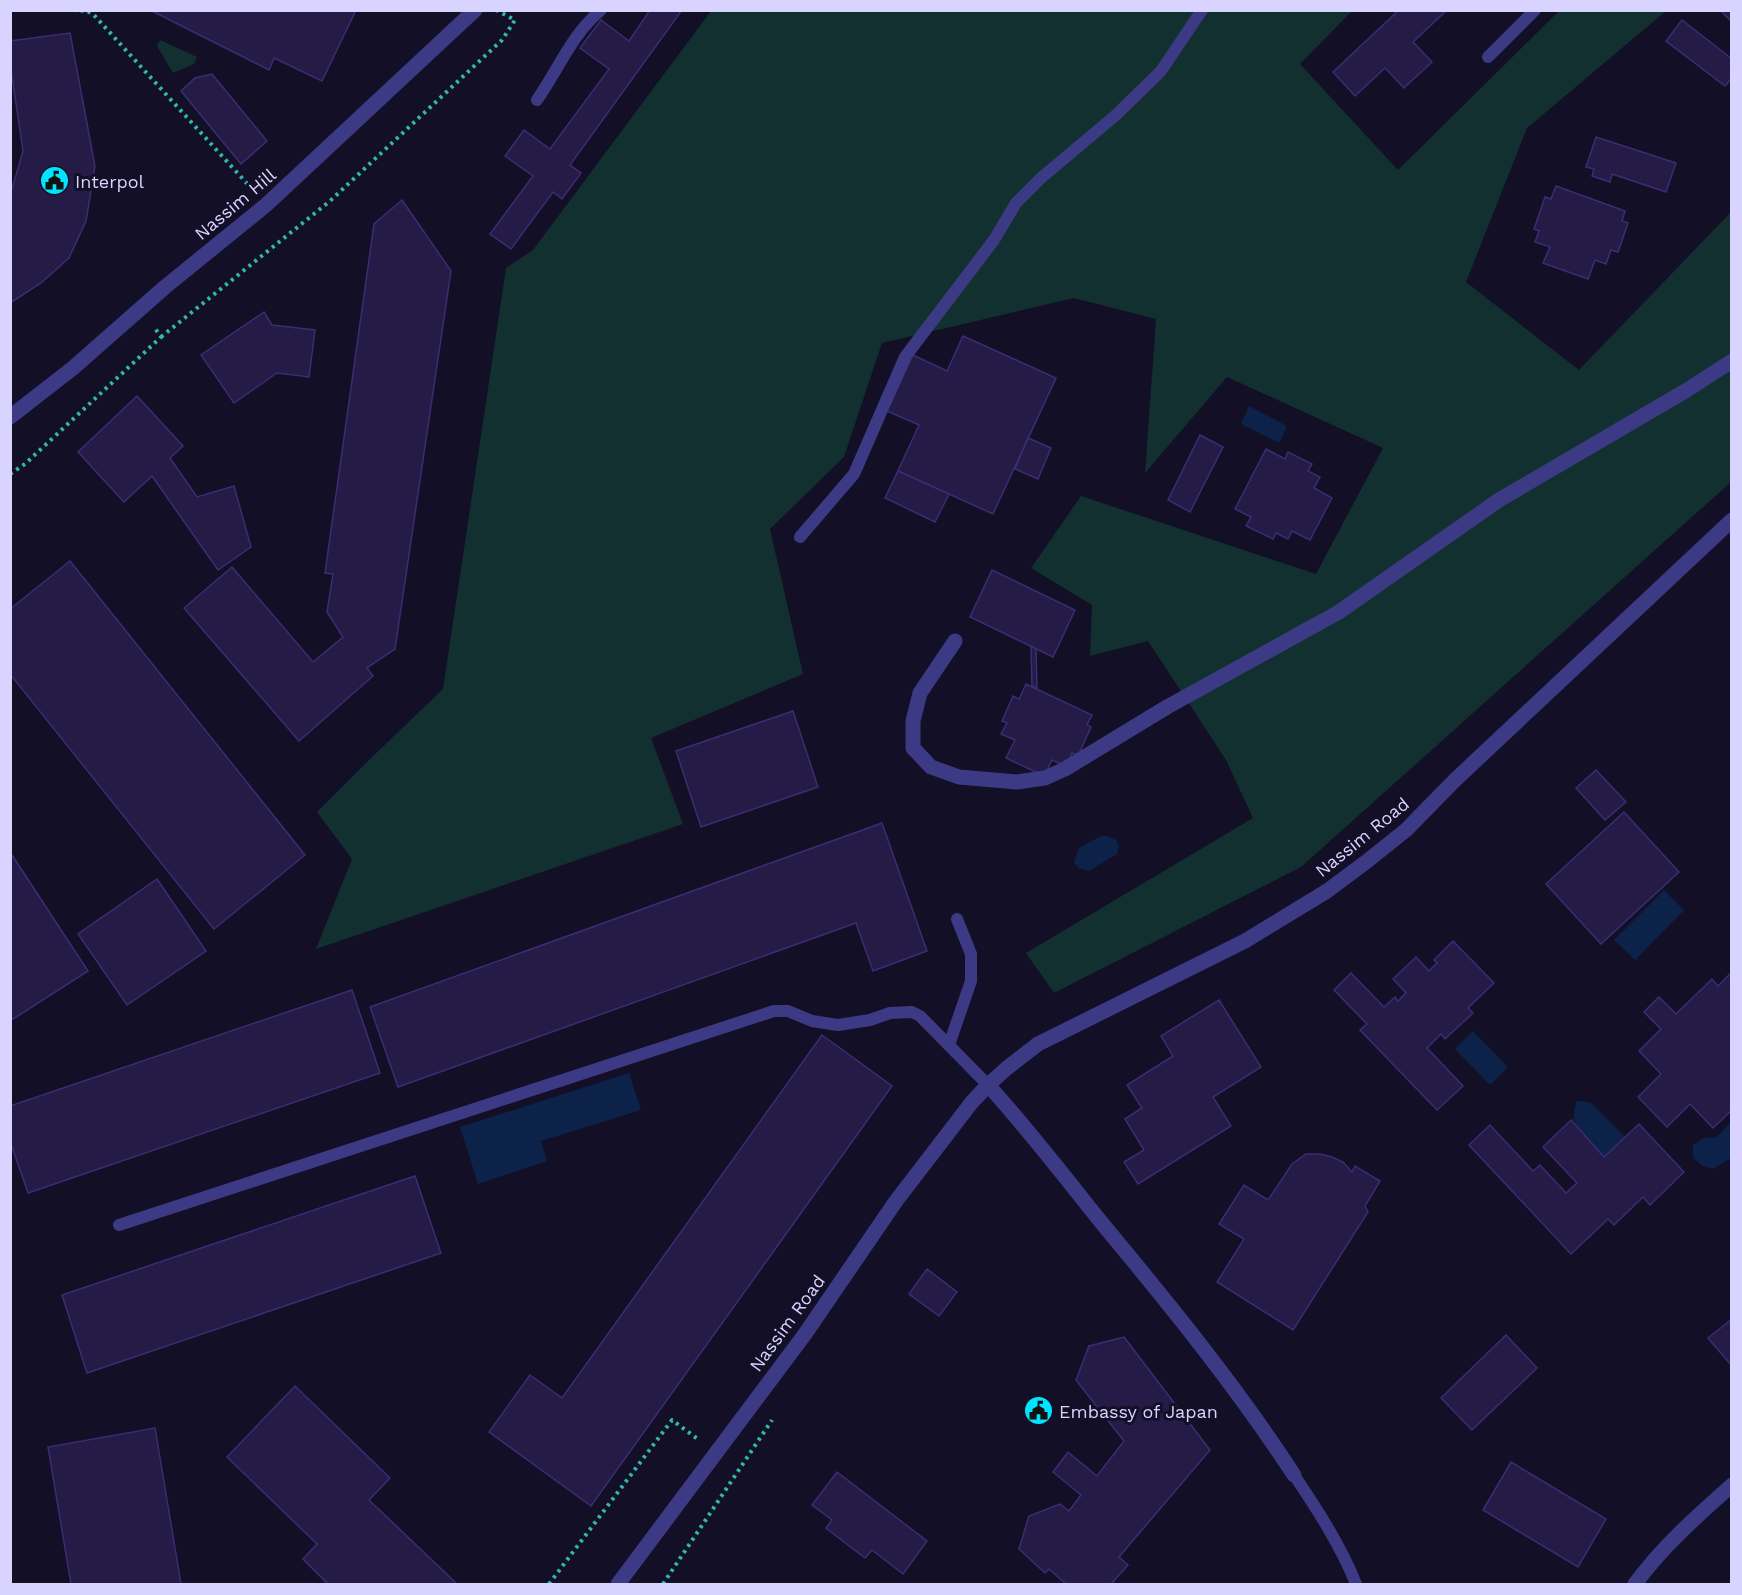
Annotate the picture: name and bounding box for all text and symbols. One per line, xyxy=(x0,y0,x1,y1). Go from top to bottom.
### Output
street label: Nassim Hill xyxy=(190,164,280,244)
public building icon: Interpol xyxy=(38,165,70,197)
place label: Interpol xyxy=(75,171,145,192)
street label: Nassim Road xyxy=(1311,793,1413,881)
street label: Nassim Road xyxy=(745,1271,829,1375)
public building icon: Embassy of Japan xyxy=(1022,1395,1054,1427)
place label: Embassy of Japan xyxy=(1059,1401,1218,1422)

